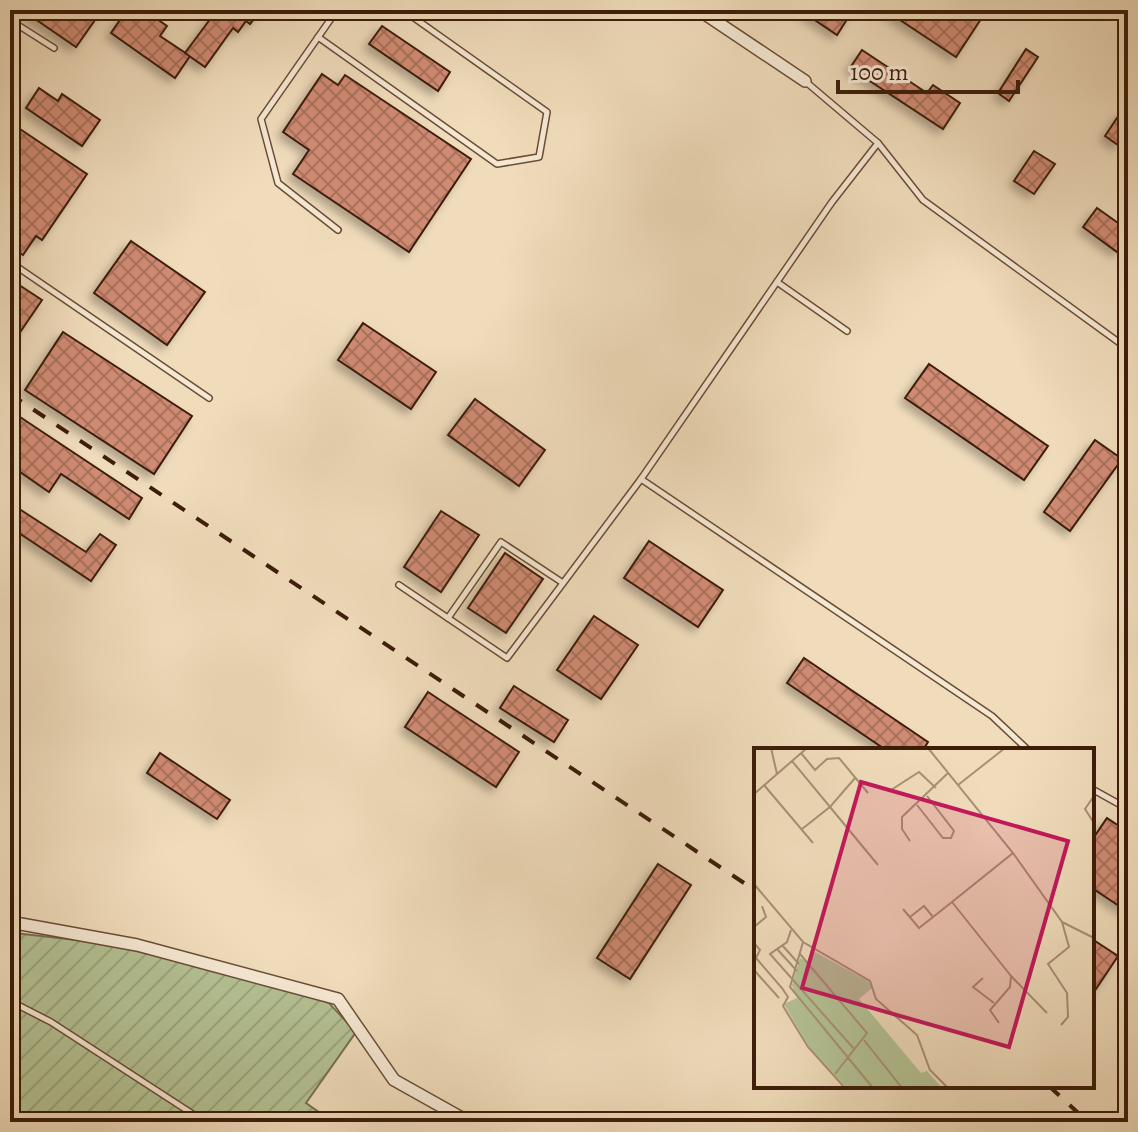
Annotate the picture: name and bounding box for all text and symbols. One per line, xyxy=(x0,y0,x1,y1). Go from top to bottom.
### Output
scale bar xyxy=(838,44,1018,94)
text: 100 m xyxy=(850,56,909,88)
inset map xyxy=(754,748,1094,1088)

